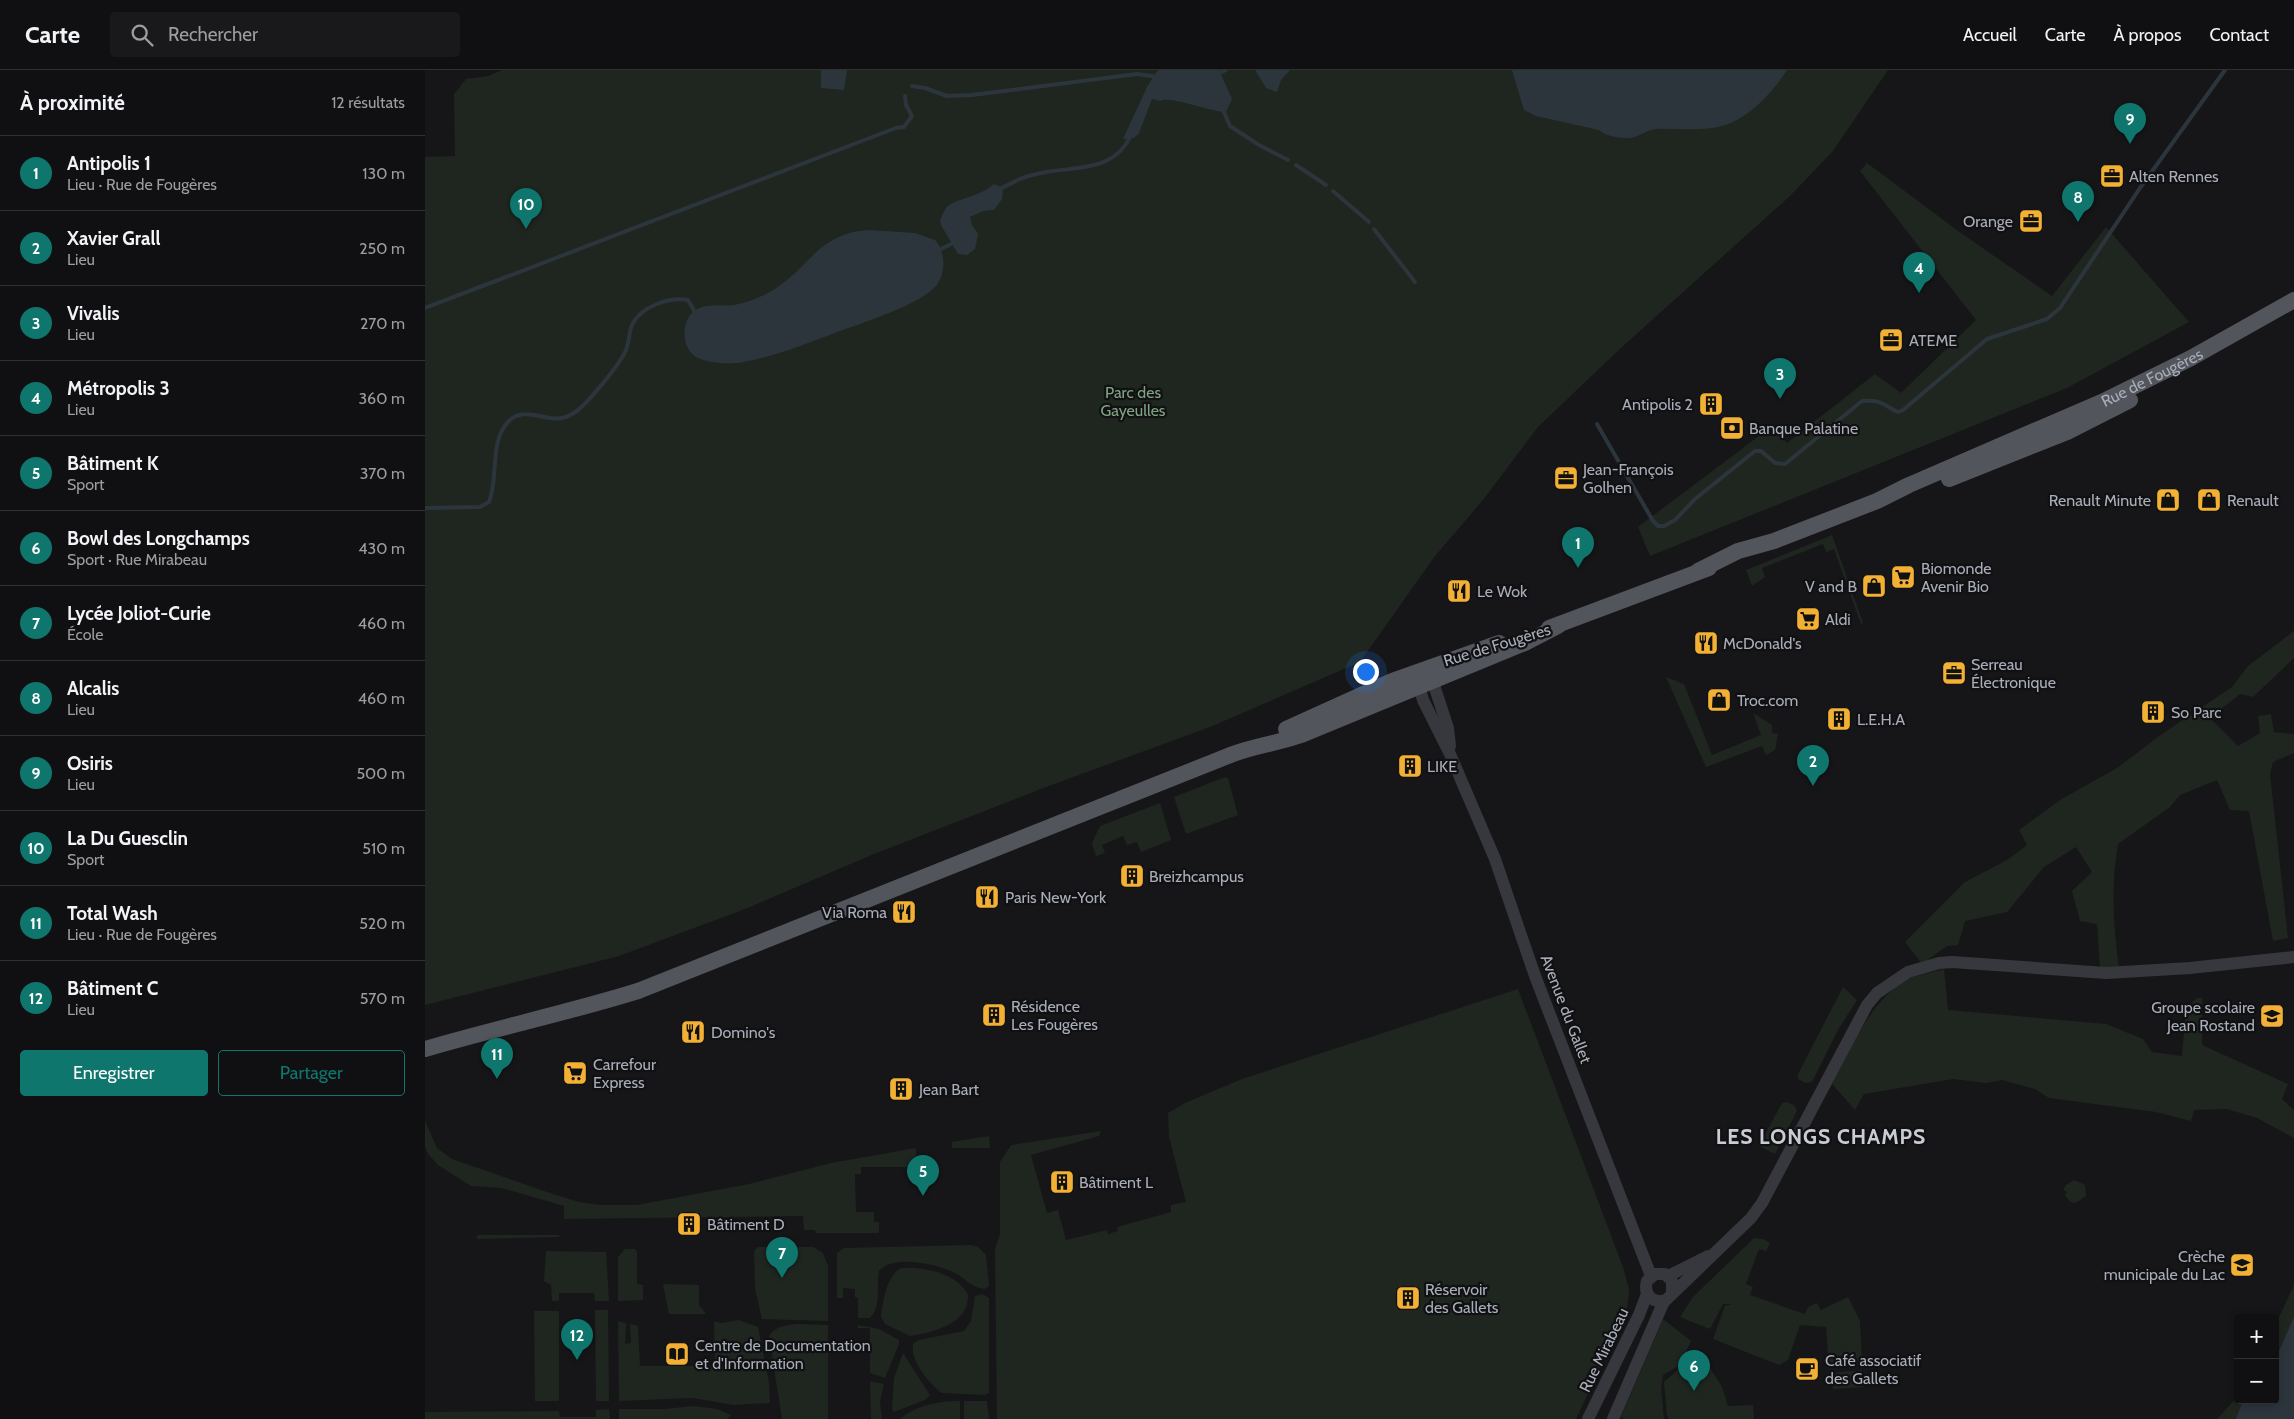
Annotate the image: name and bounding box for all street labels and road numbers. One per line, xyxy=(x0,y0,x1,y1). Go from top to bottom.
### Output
street label: Rue de Fougères xyxy=(2098,344,2206,410)
street label: Rue de Fougères xyxy=(1441,620,1553,670)
street label: Avenue du Gallet xyxy=(1537,952,1596,1067)
street label: Rue Mirabeau xyxy=(1575,1305,1633,1395)

